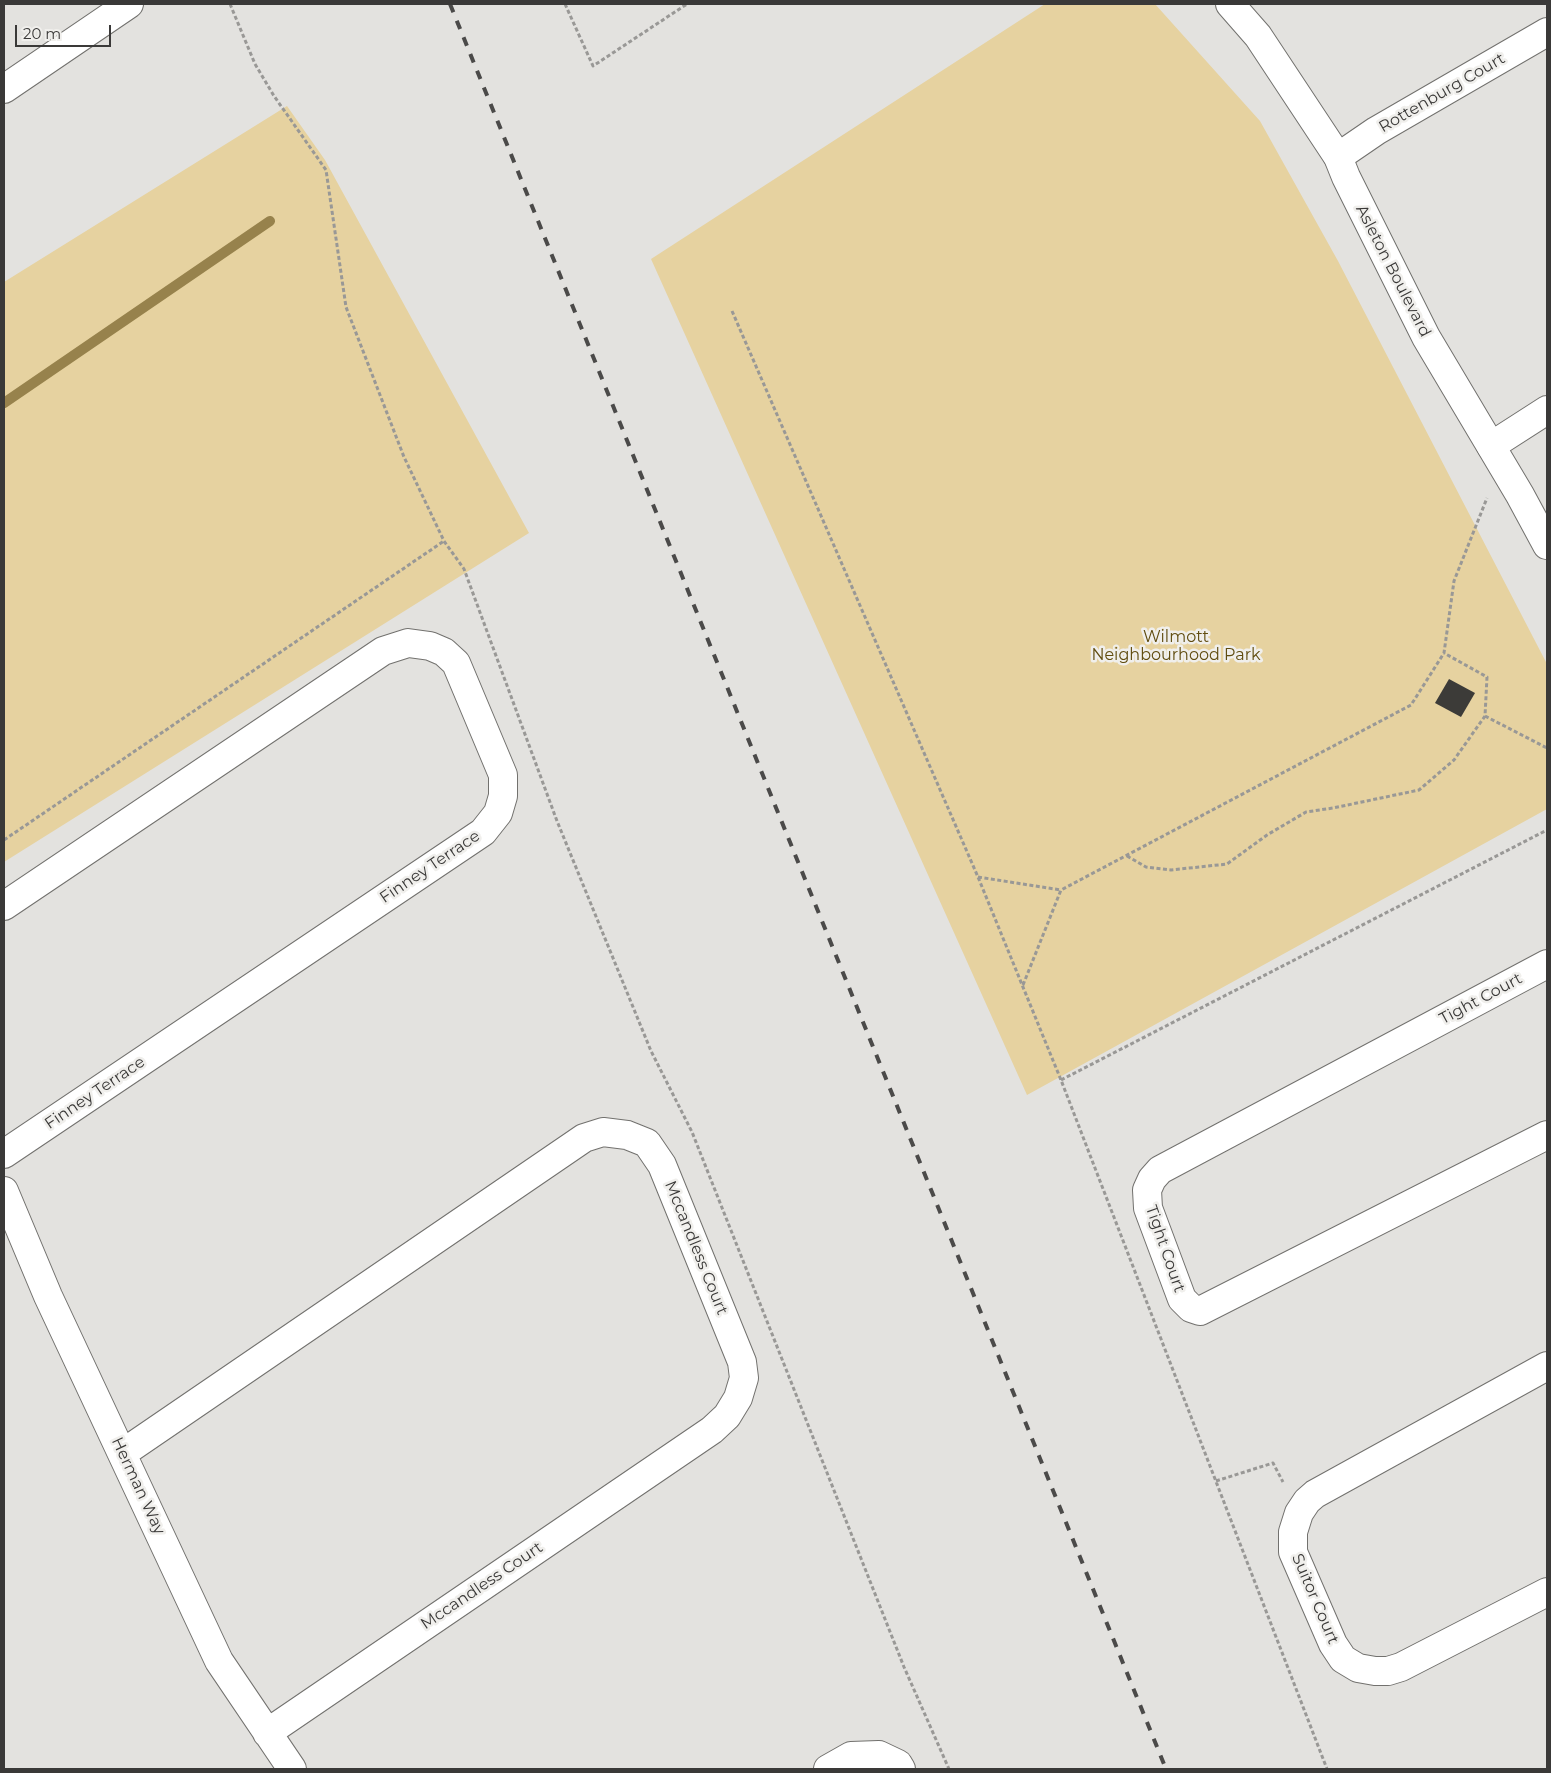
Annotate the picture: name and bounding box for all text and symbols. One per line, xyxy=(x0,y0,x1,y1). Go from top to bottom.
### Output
scale bar xyxy=(18,15,114,47)
text: 20 m xyxy=(23,24,61,43)
street label: Rottenburg Court xyxy=(1376,49,1508,137)
street label: Asleton Boulevard xyxy=(1351,202,1435,340)
park label: Wilmott Neighbourhood Park xyxy=(1091,627,1261,665)
street label: Finney Terrace xyxy=(376,826,484,908)
street label: Tight Court xyxy=(1436,969,1526,1029)
street label: Finney Terrace xyxy=(41,1052,149,1134)
street label: Mccandless Court xyxy=(660,1178,732,1318)
street label: Tight Court xyxy=(1141,1203,1189,1295)
street label: Herman Way xyxy=(107,1434,169,1538)
street label: Mccandless Court xyxy=(417,1538,547,1634)
street label: Suitor Court xyxy=(1287,1551,1343,1647)

